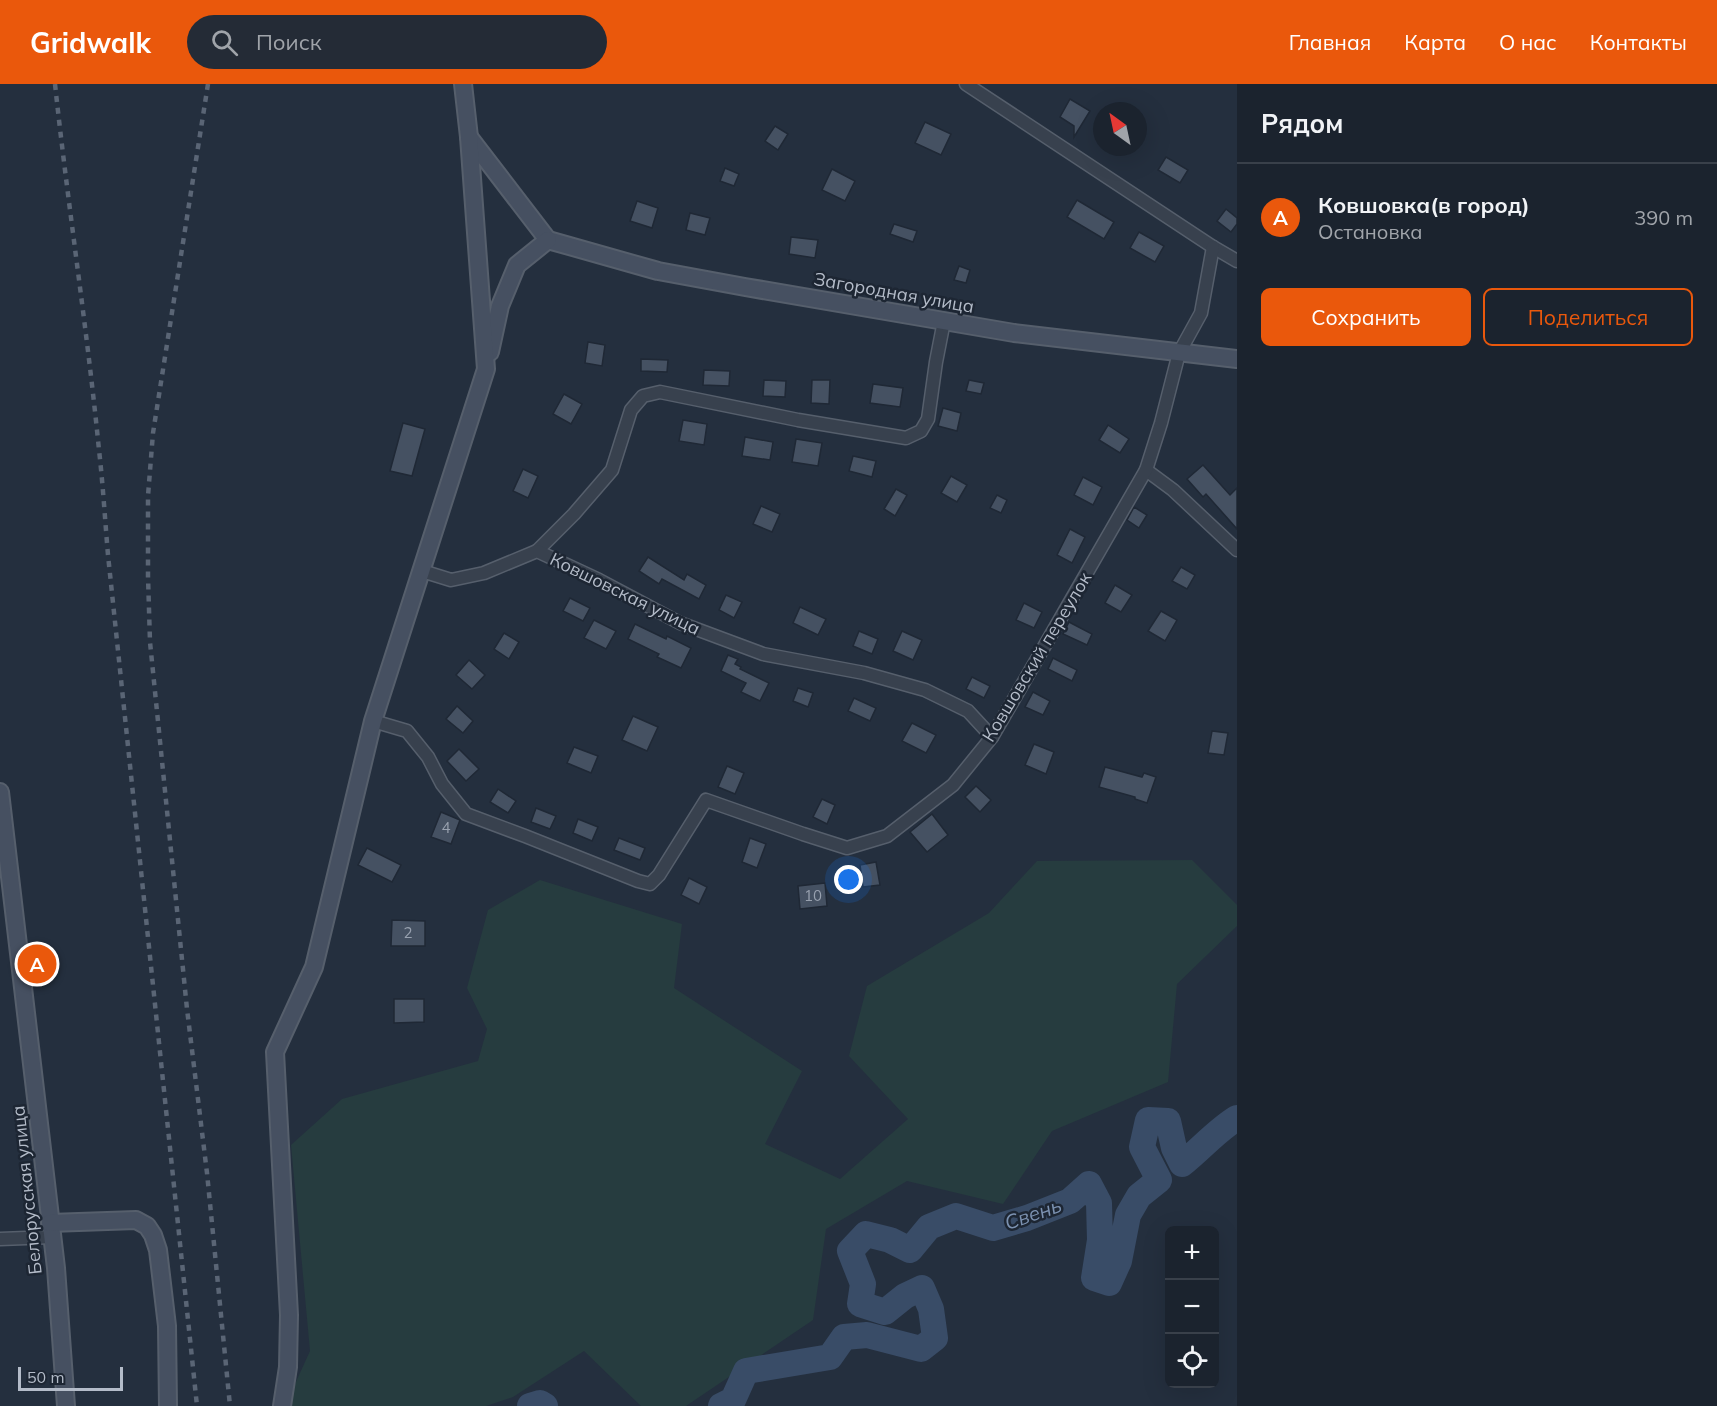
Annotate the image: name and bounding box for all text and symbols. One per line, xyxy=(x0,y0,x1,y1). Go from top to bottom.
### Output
search box xyxy=(187,15,607,69)
text: Gridwalk xyxy=(30,25,151,60)
icon: search xyxy=(208,26,241,59)
text: Поиск xyxy=(256,28,322,56)
text: Главная xyxy=(1289,29,1371,55)
text: Карта xyxy=(1404,29,1466,55)
text: О нас xyxy=(1499,29,1557,55)
text: Контакты xyxy=(1590,29,1687,55)
north arrow xyxy=(1093,102,1147,156)
text: Рядом xyxy=(1261,107,1344,140)
text: Ковшовка(в город) xyxy=(1318,191,1530,219)
text: A xyxy=(1273,205,1288,230)
text: 390 m xyxy=(1634,205,1693,230)
text: Остановка xyxy=(1318,219,1423,244)
street label: Загородная улица xyxy=(812,267,976,318)
button: Сохранить xyxy=(1261,288,1471,346)
button: Поделиться xyxy=(1483,288,1693,346)
street label: Ковшовская улица xyxy=(546,547,704,640)
street label: Ковшовский переулок xyxy=(977,568,1096,746)
house number: 4 xyxy=(441,818,451,837)
your location xyxy=(834,865,863,894)
house number: 10 xyxy=(804,886,822,905)
house number: 2 xyxy=(403,923,413,942)
pin: A xyxy=(18,942,57,986)
street label: Белорусская улица xyxy=(6,1105,47,1276)
water label: Свень xyxy=(1001,1192,1065,1235)
map controls xyxy=(1165,1226,1219,1388)
button: + xyxy=(1165,1226,1219,1280)
button: − xyxy=(1165,1280,1219,1334)
button: locate xyxy=(1165,1334,1219,1388)
scale bar xyxy=(18,1364,123,1392)
text: 50 m xyxy=(27,1367,64,1387)

